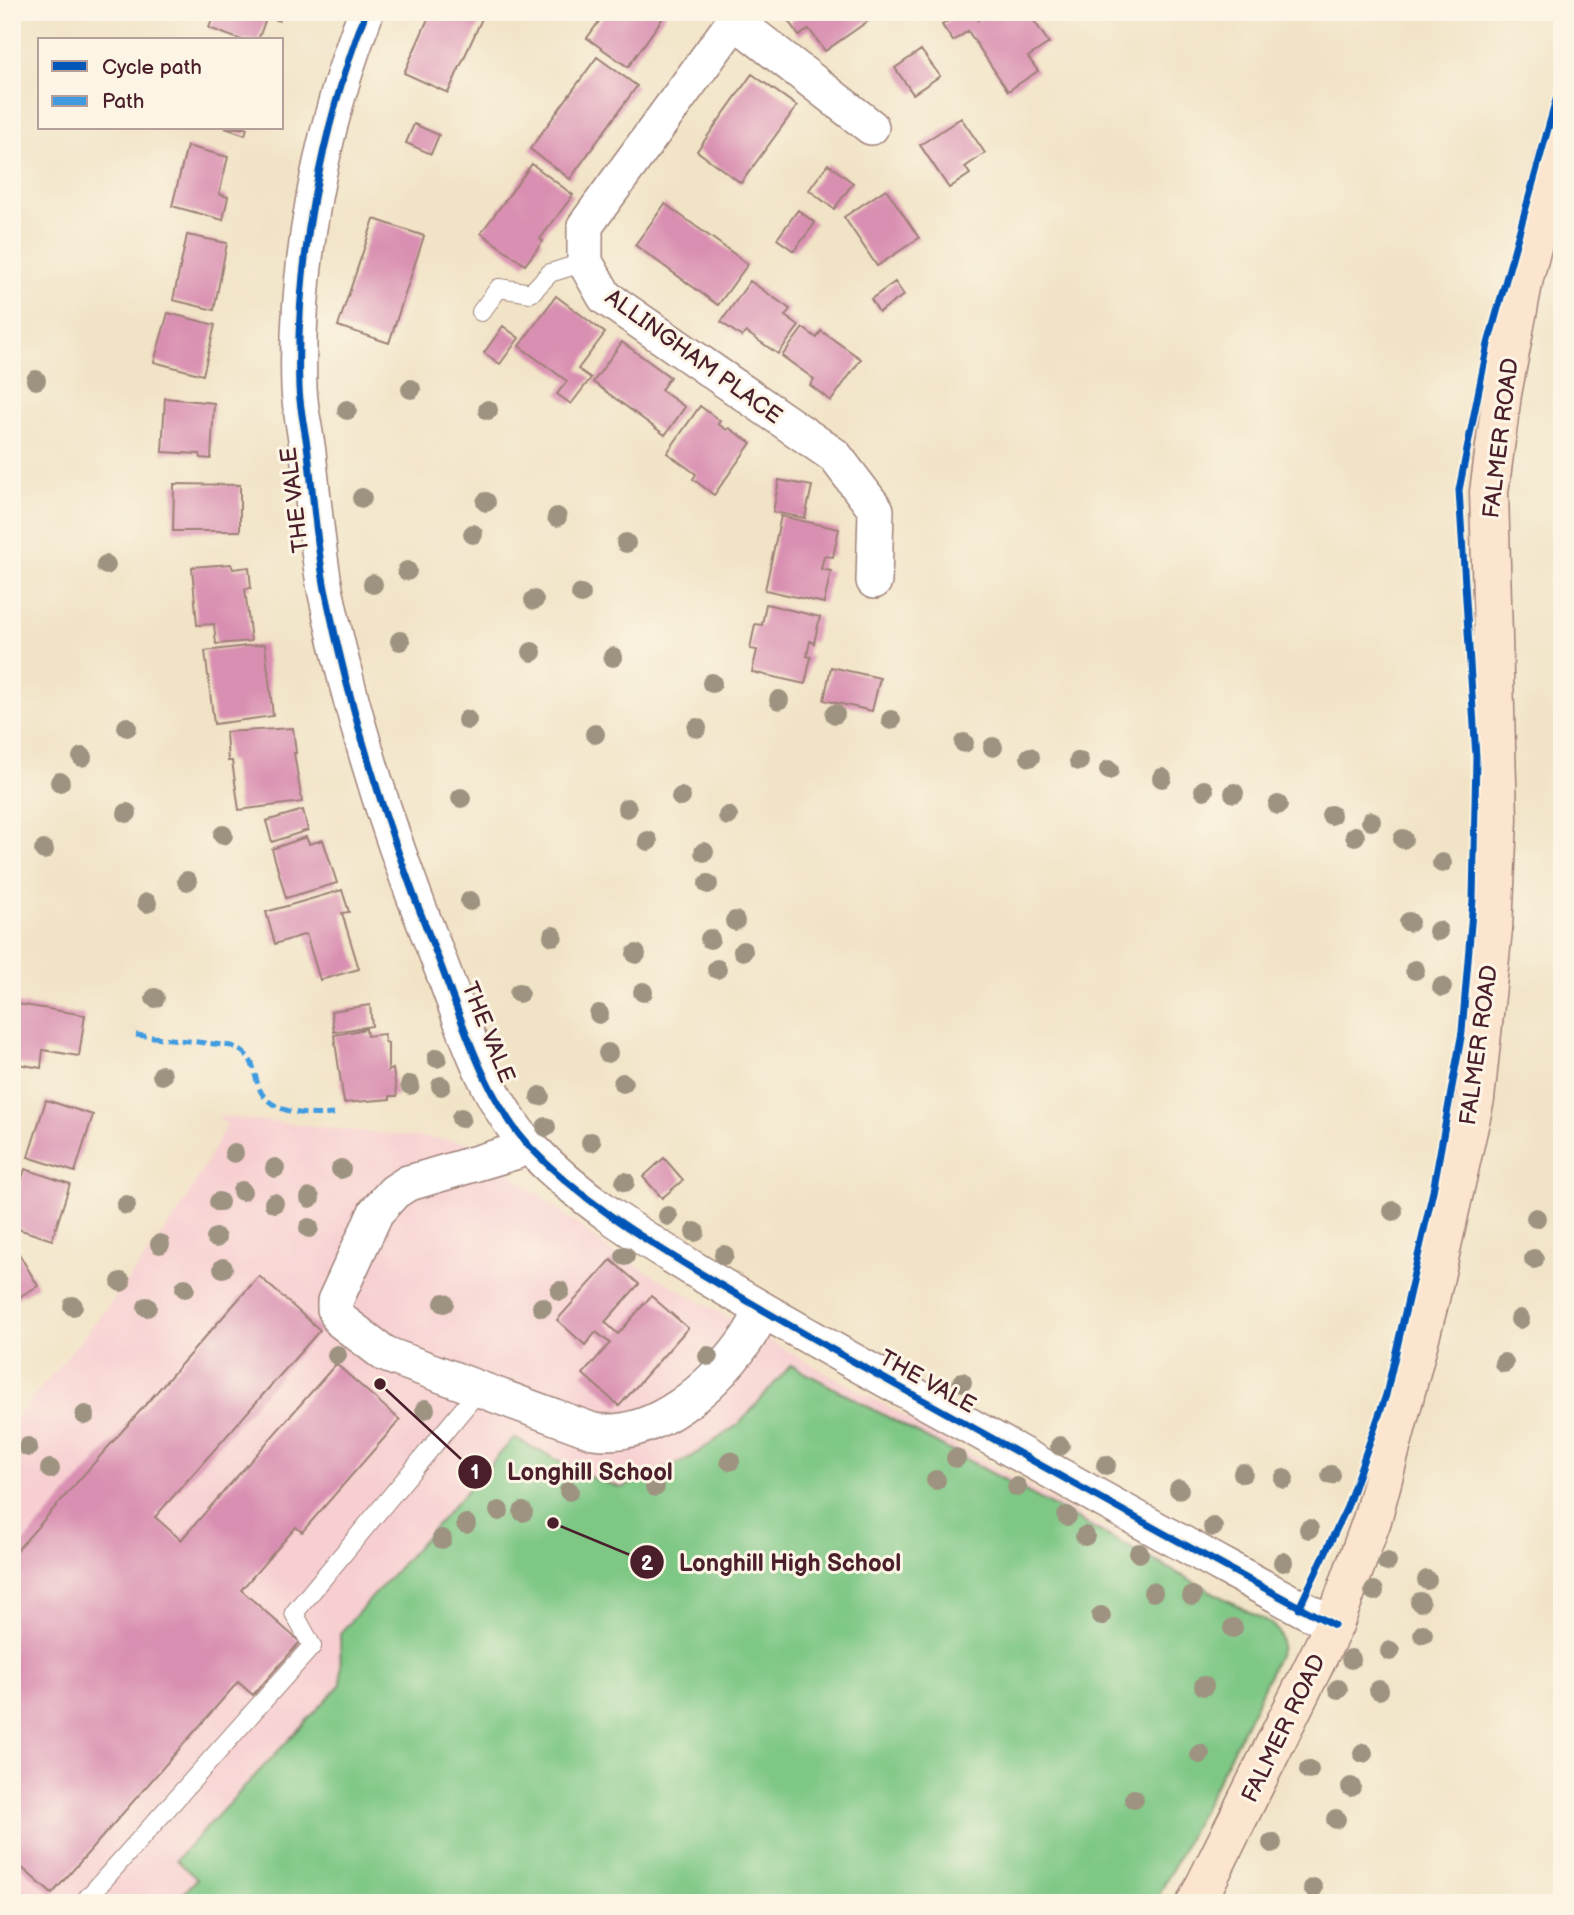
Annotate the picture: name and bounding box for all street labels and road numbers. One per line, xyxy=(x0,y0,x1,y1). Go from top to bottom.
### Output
street label: ALLINGHAM PLACE xyxy=(600,283,787,430)
street label: FALMER ROAD xyxy=(1477,356,1525,520)
street label: THE VALE xyxy=(275,446,315,554)
street label: FALMER ROAD xyxy=(1454,963,1504,1127)
street label: THE VALE xyxy=(455,978,521,1087)
street label: THE VALE xyxy=(874,1344,981,1420)
street label: FALMER ROAD xyxy=(1236,1650,1332,1807)

